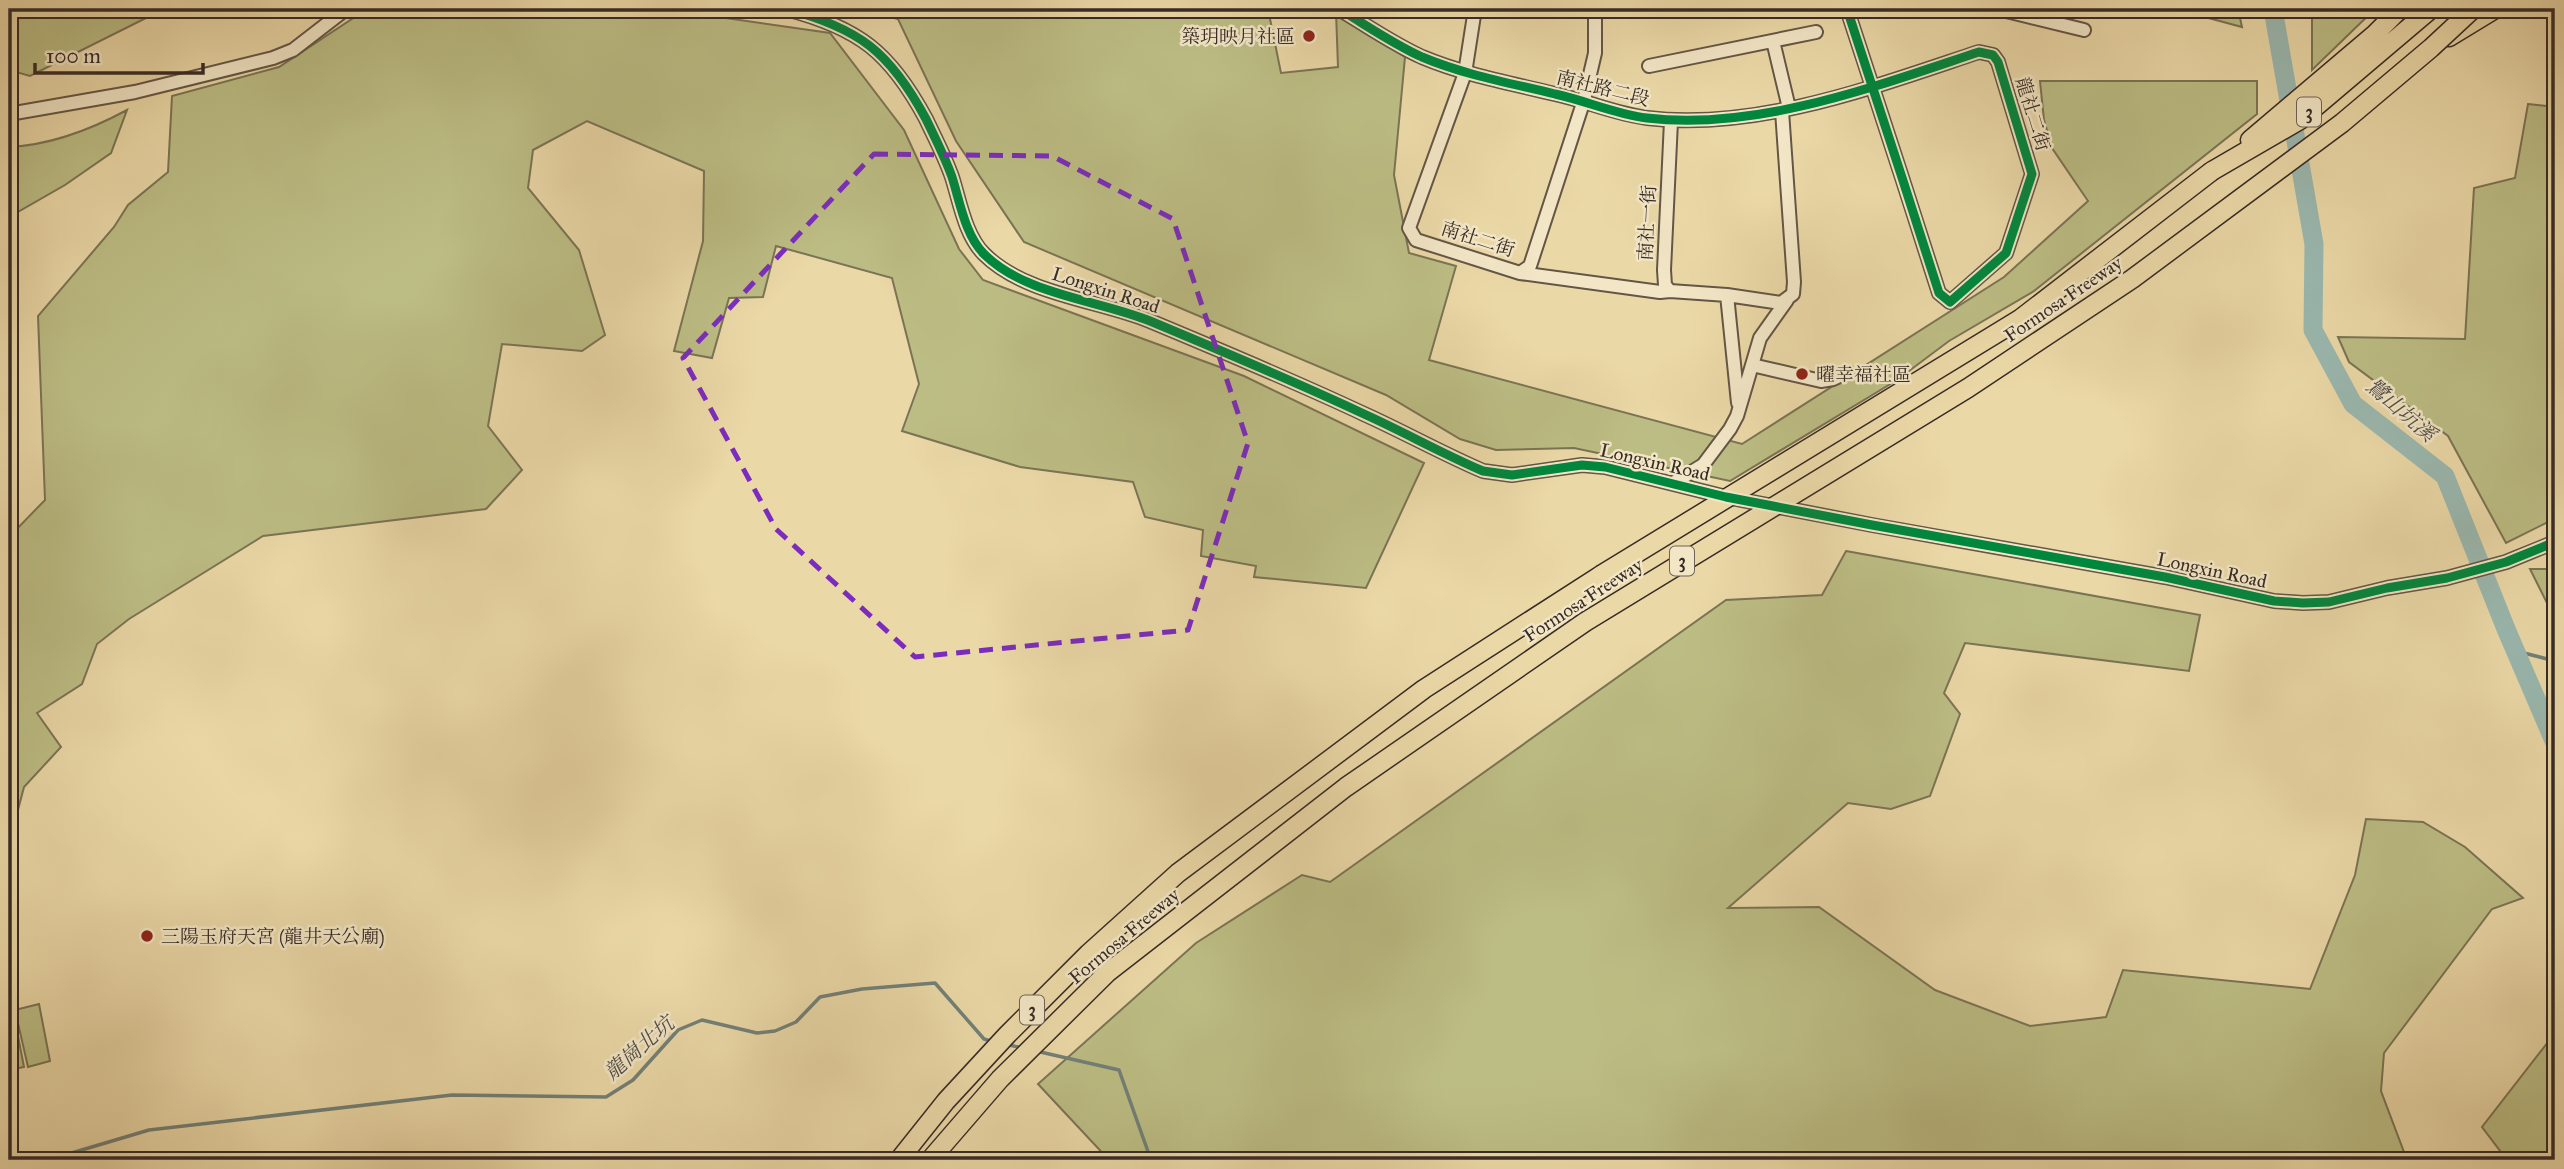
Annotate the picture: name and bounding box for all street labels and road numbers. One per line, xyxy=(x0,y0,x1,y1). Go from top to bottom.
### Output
street label: 南社路二段 xyxy=(1554,65,1652,111)
street label: 龍社二街 xyxy=(2011,74,2055,154)
road number: 3 xyxy=(2297,98,2321,127)
street label: 南社一街 xyxy=(1634,184,1660,262)
street label: 南社二街 xyxy=(1438,216,1518,262)
street label: Formosa Freeway xyxy=(2000,250,2127,347)
street label: Longxin Road xyxy=(1049,262,1163,319)
street label: Longxin Road xyxy=(1598,438,1712,487)
road number: 3 xyxy=(1670,546,1694,576)
street label: Longxin Road xyxy=(2155,547,2269,594)
street label: Formosa Freeway xyxy=(1519,552,1648,647)
street label: Formosa Freeway xyxy=(1064,882,1185,989)
road number: 3 xyxy=(1020,995,1044,1024)

